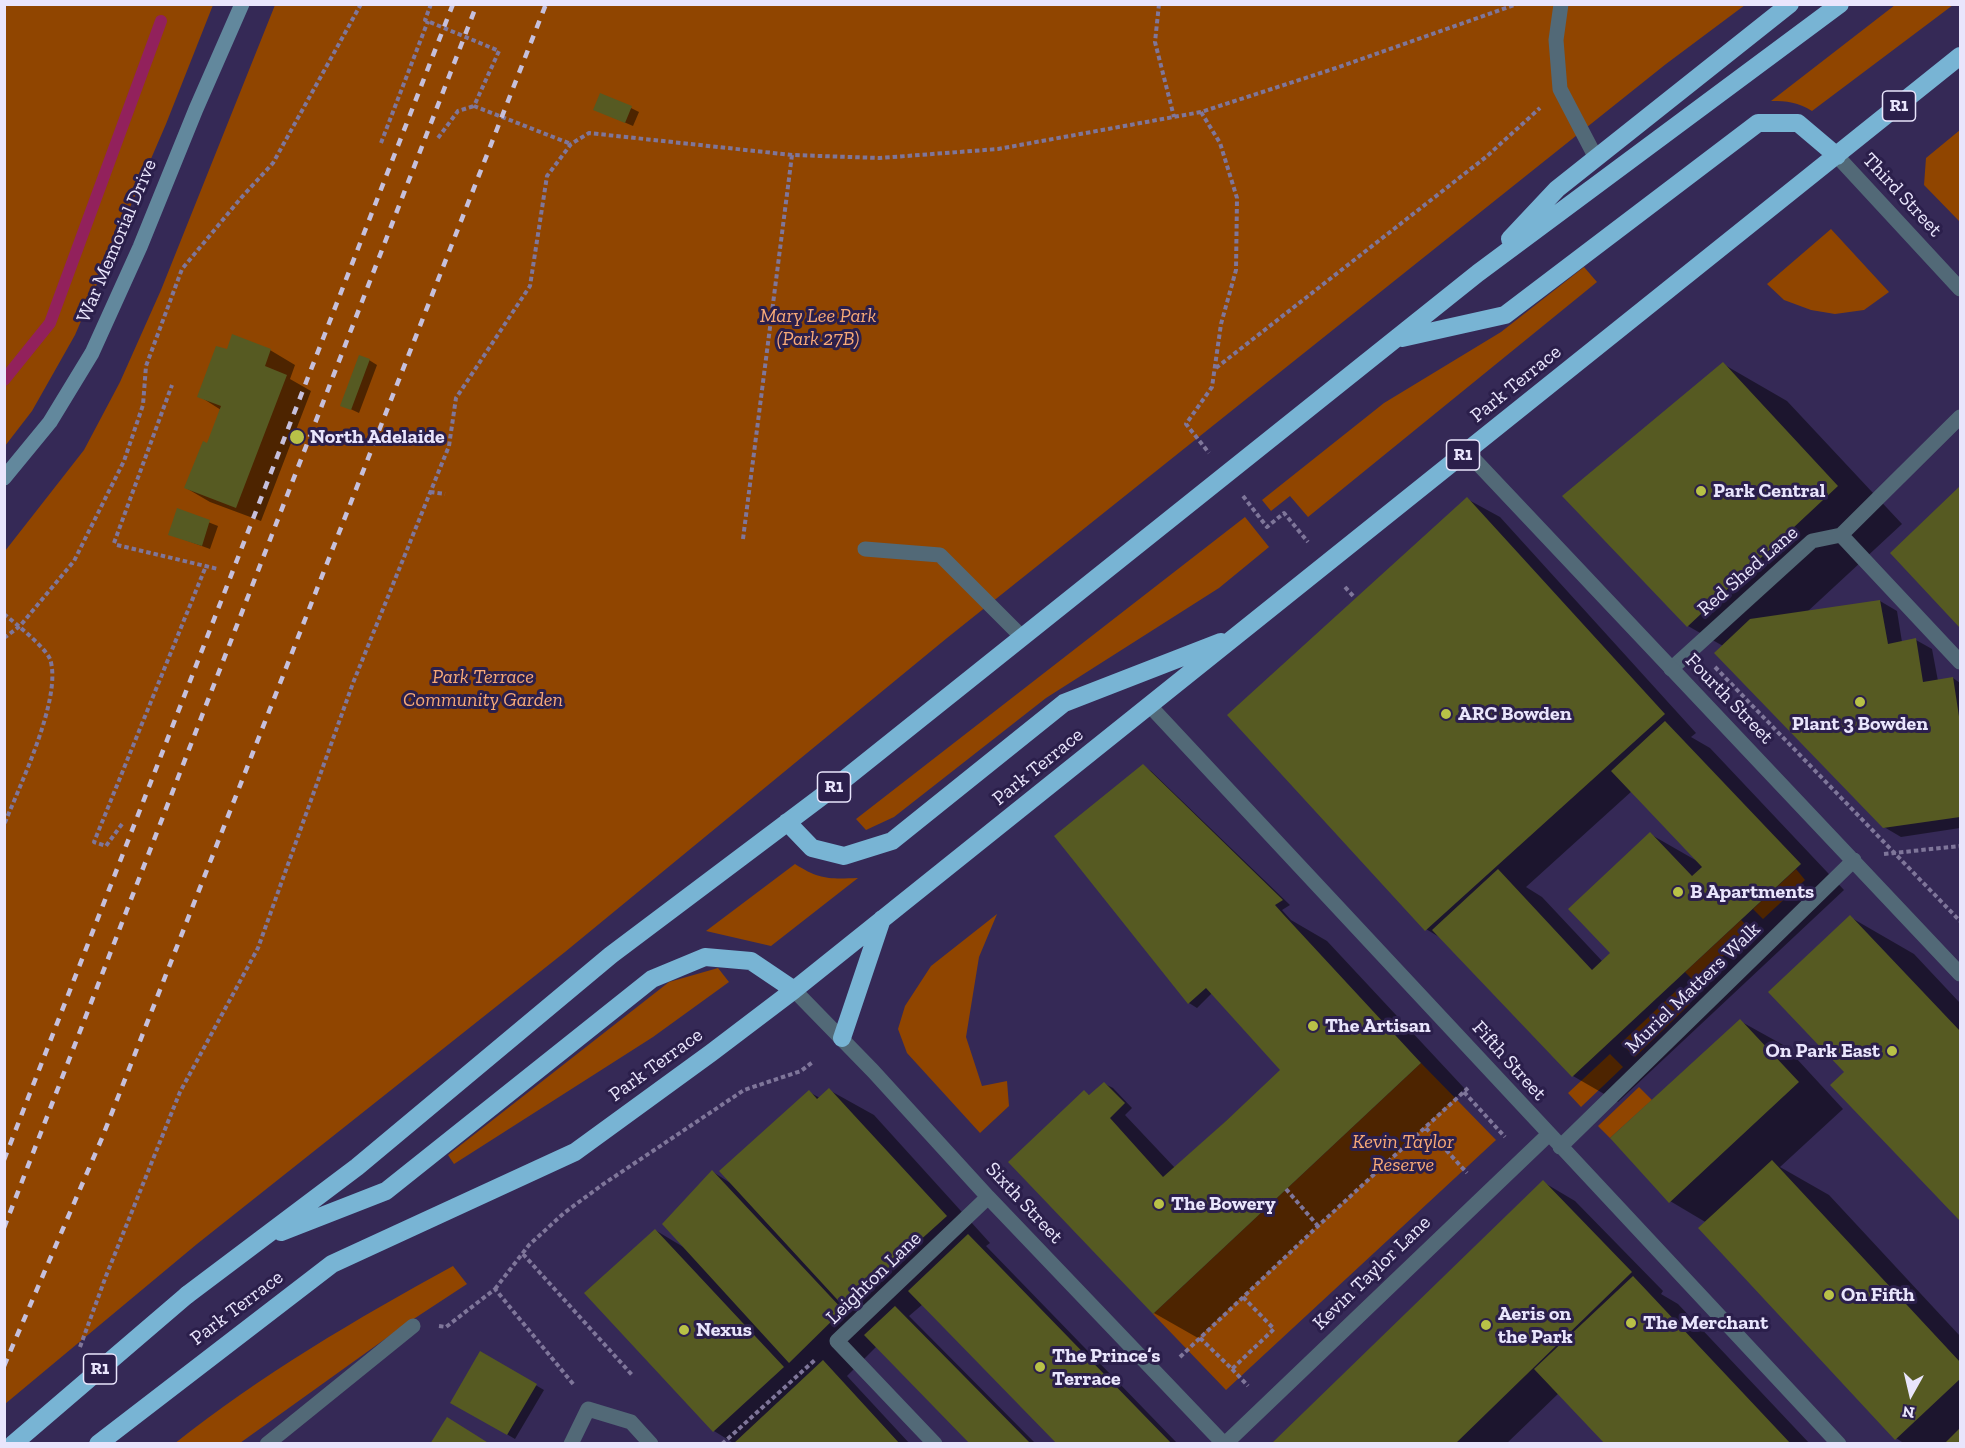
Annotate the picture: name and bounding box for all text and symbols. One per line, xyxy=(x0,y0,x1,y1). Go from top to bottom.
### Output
road number: R1 xyxy=(1882,91,1916,121)
street label: Third Street xyxy=(1857,148,1947,242)
street label: War Memorial Drive xyxy=(72,156,162,326)
park label: Mary Lee Park (Park 27B) xyxy=(760,304,876,351)
street label: Park Terrace xyxy=(1466,340,1566,428)
place label: North Adelaide xyxy=(310,425,445,449)
marker: North Adelaide xyxy=(288,428,306,446)
road number: R1 xyxy=(1446,440,1480,470)
place label: Park Central xyxy=(1713,479,1825,503)
marker: Park Central xyxy=(1694,484,1708,498)
street label: Red Shed Lane xyxy=(1693,521,1803,621)
street label: Fourth Street xyxy=(1680,649,1778,749)
park label: Park Terrace Community Garden xyxy=(403,665,563,712)
marker: Plant 3 Bowden xyxy=(1853,695,1867,709)
place label: ARC Bowden xyxy=(1458,702,1572,726)
marker: ARC Bowden xyxy=(1439,707,1453,721)
place label: Plant 3 Bowden xyxy=(1792,712,1928,736)
street label: Park Terrace xyxy=(988,723,1088,811)
road number: R1 xyxy=(818,772,850,802)
place label: B Apartments xyxy=(1690,880,1814,904)
marker: B Apartments xyxy=(1671,885,1685,899)
street label: Muriel Matters Walk xyxy=(1621,918,1765,1058)
place label: The Artisan xyxy=(1325,1014,1431,1038)
street label: Fifth Street xyxy=(1467,1016,1551,1106)
marker: The Artisan xyxy=(1306,1019,1320,1033)
street label: Park Terrace xyxy=(605,1023,707,1107)
place label: On Park East xyxy=(1766,1039,1880,1063)
marker: On Park East xyxy=(1885,1044,1899,1058)
park label: Kevin Taylor Reserve xyxy=(1352,1130,1454,1177)
street label: Sixth Street xyxy=(980,1157,1068,1249)
place label: The Bowery xyxy=(1171,1192,1276,1216)
marker: The Bowery xyxy=(1152,1197,1166,1211)
street label: Kevin Taylor Lane xyxy=(1308,1211,1436,1335)
street label: Leighton Lane xyxy=(821,1227,927,1329)
street label: Park Terrace xyxy=(186,1265,288,1351)
place label: On Fifth xyxy=(1841,1283,1915,1307)
marker: On Fifth xyxy=(1822,1288,1836,1302)
place label: Aeris on the Park xyxy=(1498,1302,1573,1349)
place label: The Merchant xyxy=(1643,1311,1768,1335)
marker: The Merchant xyxy=(1624,1316,1638,1330)
place label: Nexus xyxy=(696,1318,752,1342)
marker: Aeris on the Park xyxy=(1479,1318,1493,1332)
marker: Nexus xyxy=(677,1323,691,1337)
place label: The Prince’s Terrace xyxy=(1052,1344,1160,1391)
road number: R1 xyxy=(84,1354,116,1384)
marker: The Prince’s Terrace xyxy=(1033,1360,1047,1374)
north arrow xyxy=(1881,1364,1941,1424)
text: N xyxy=(1901,1402,1916,1423)

